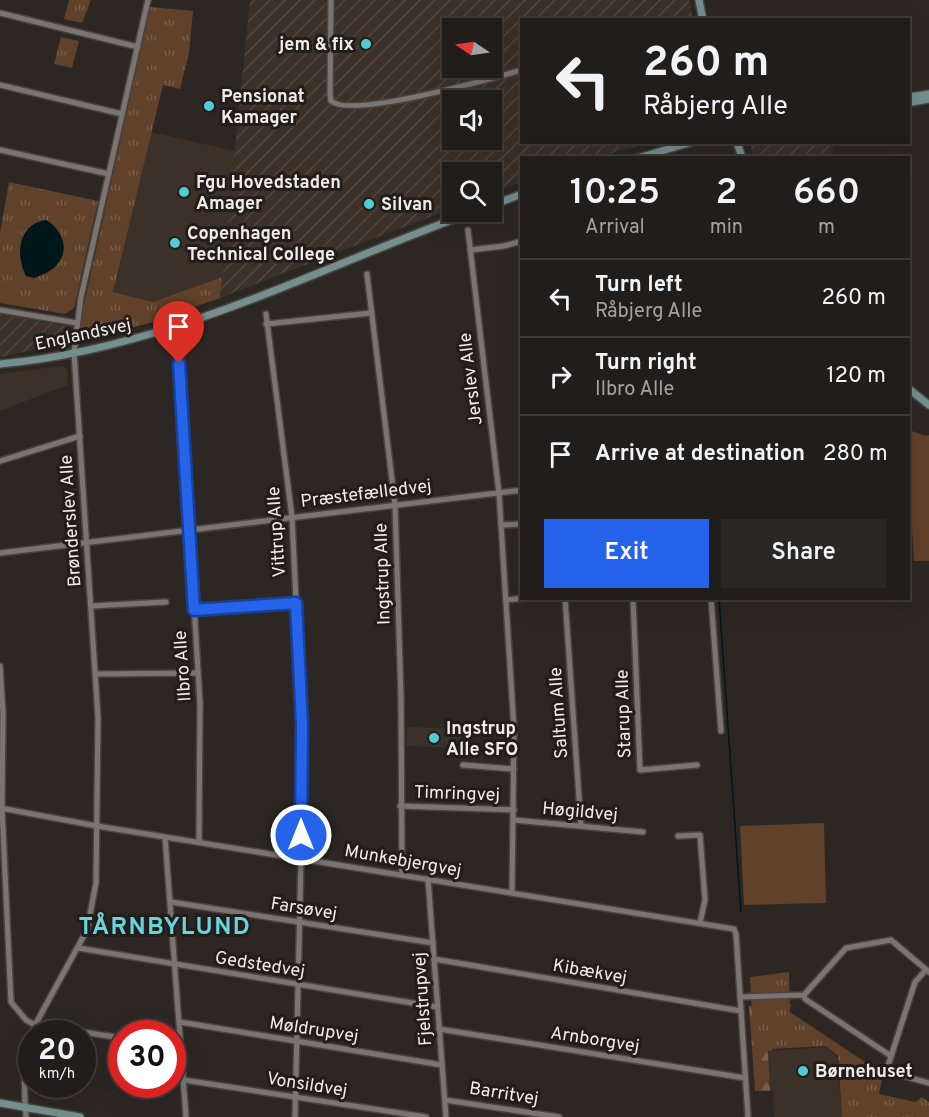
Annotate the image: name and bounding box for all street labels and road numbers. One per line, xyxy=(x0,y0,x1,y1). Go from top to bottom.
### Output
street label: Englandsvej xyxy=(33,314,133,357)
street label: Jerslev Alle xyxy=(454,331,489,426)
street label: Brønderslev Alle xyxy=(55,454,88,588)
street label: Præstefælledvej xyxy=(299,475,433,514)
street label: Vittrup Alle xyxy=(263,486,292,578)
street label: Ingstrup Alle xyxy=(370,523,397,625)
street label: Ilbro Alle xyxy=(170,630,197,702)
street label: Saltum Alle xyxy=(545,666,574,759)
street label: Starup Alle xyxy=(611,669,638,759)
street label: Timringvej xyxy=(414,782,500,807)
street label: Høgildvej xyxy=(541,798,619,827)
street label: Munkebjergvej xyxy=(342,840,463,883)
street label: Farsøvej xyxy=(269,893,339,926)
street label: Gedstedvej xyxy=(213,947,306,984)
street label: Fjelstrupvej xyxy=(409,951,438,1047)
street label: Kibækvej xyxy=(551,955,629,990)
street label: Møldrupvej xyxy=(268,1012,360,1049)
street label: Arnborgvej xyxy=(549,1022,641,1059)
street label: Vonsildvej xyxy=(265,1068,349,1103)
street label: Barritvej xyxy=(467,1078,540,1111)

